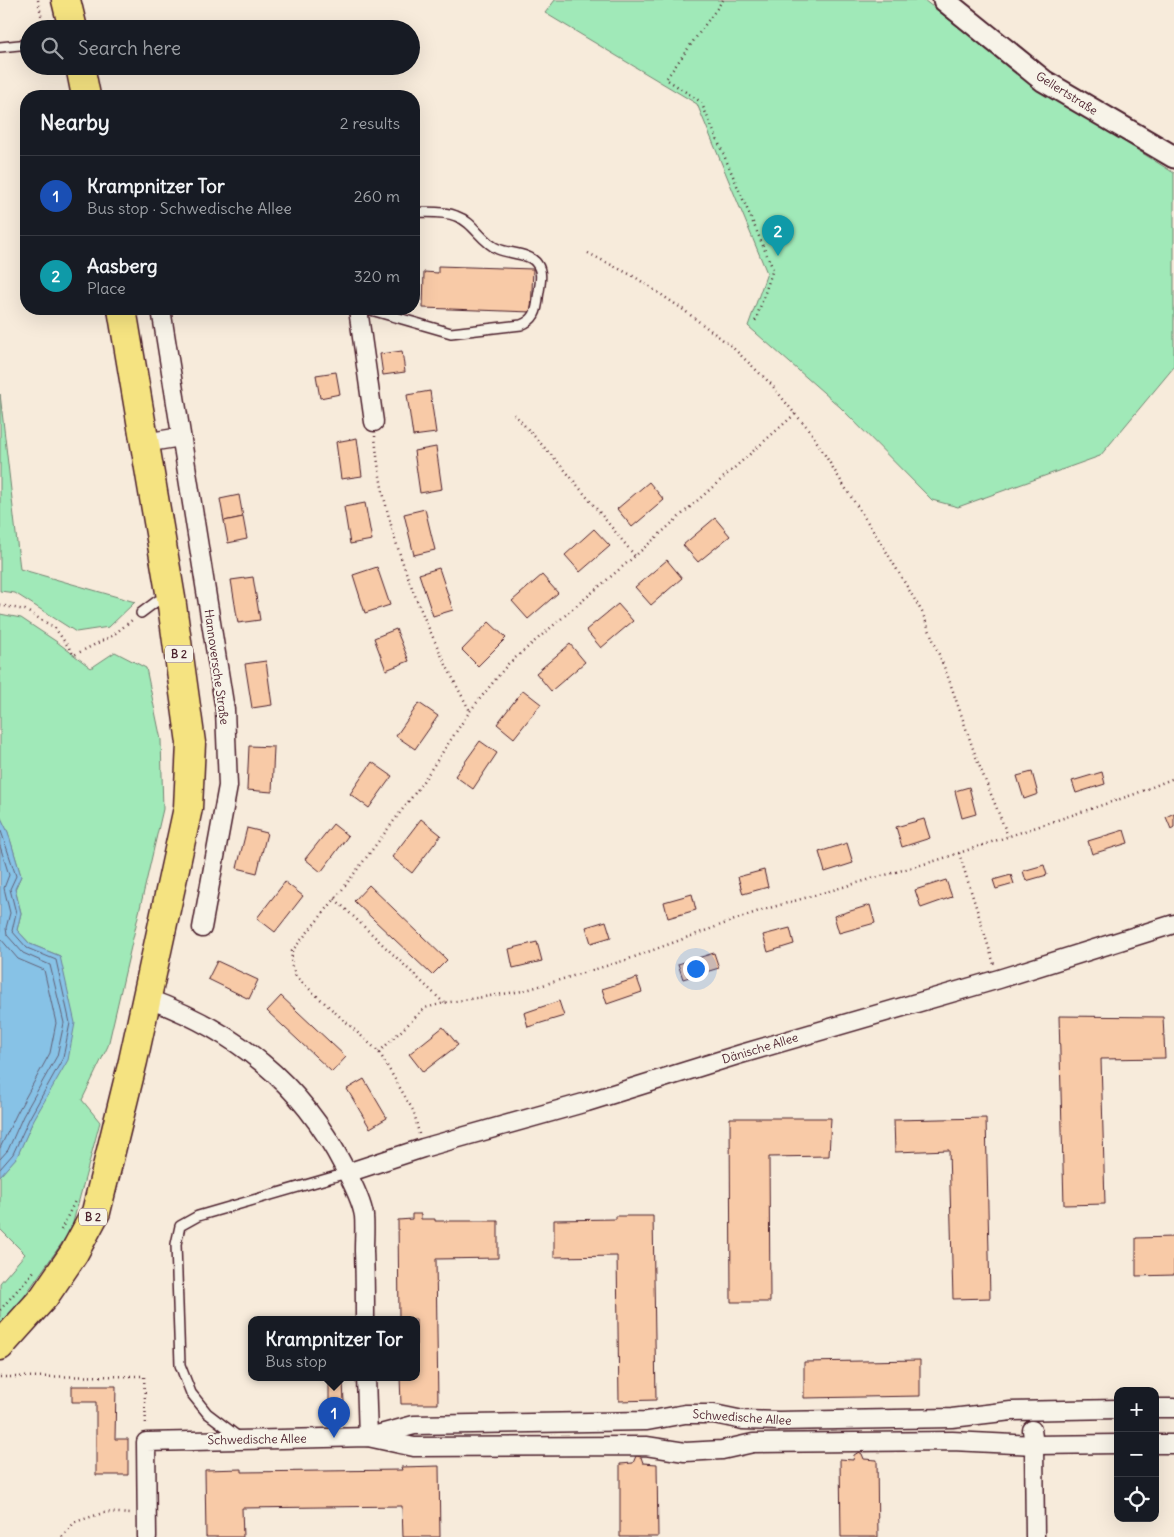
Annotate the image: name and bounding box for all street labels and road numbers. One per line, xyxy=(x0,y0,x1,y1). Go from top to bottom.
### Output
street label: Gellertstraße xyxy=(1033,68,1101,118)
street label: Hannoversche Straße xyxy=(201,608,233,726)
road number: B 2 xyxy=(165,646,193,662)
street label: Dänische Allee xyxy=(720,1029,800,1067)
road number: B 2 xyxy=(79,1208,107,1226)
street label: Schwedische Allee xyxy=(692,1406,792,1428)
street label: Schwedische Allee xyxy=(207,1431,307,1447)

